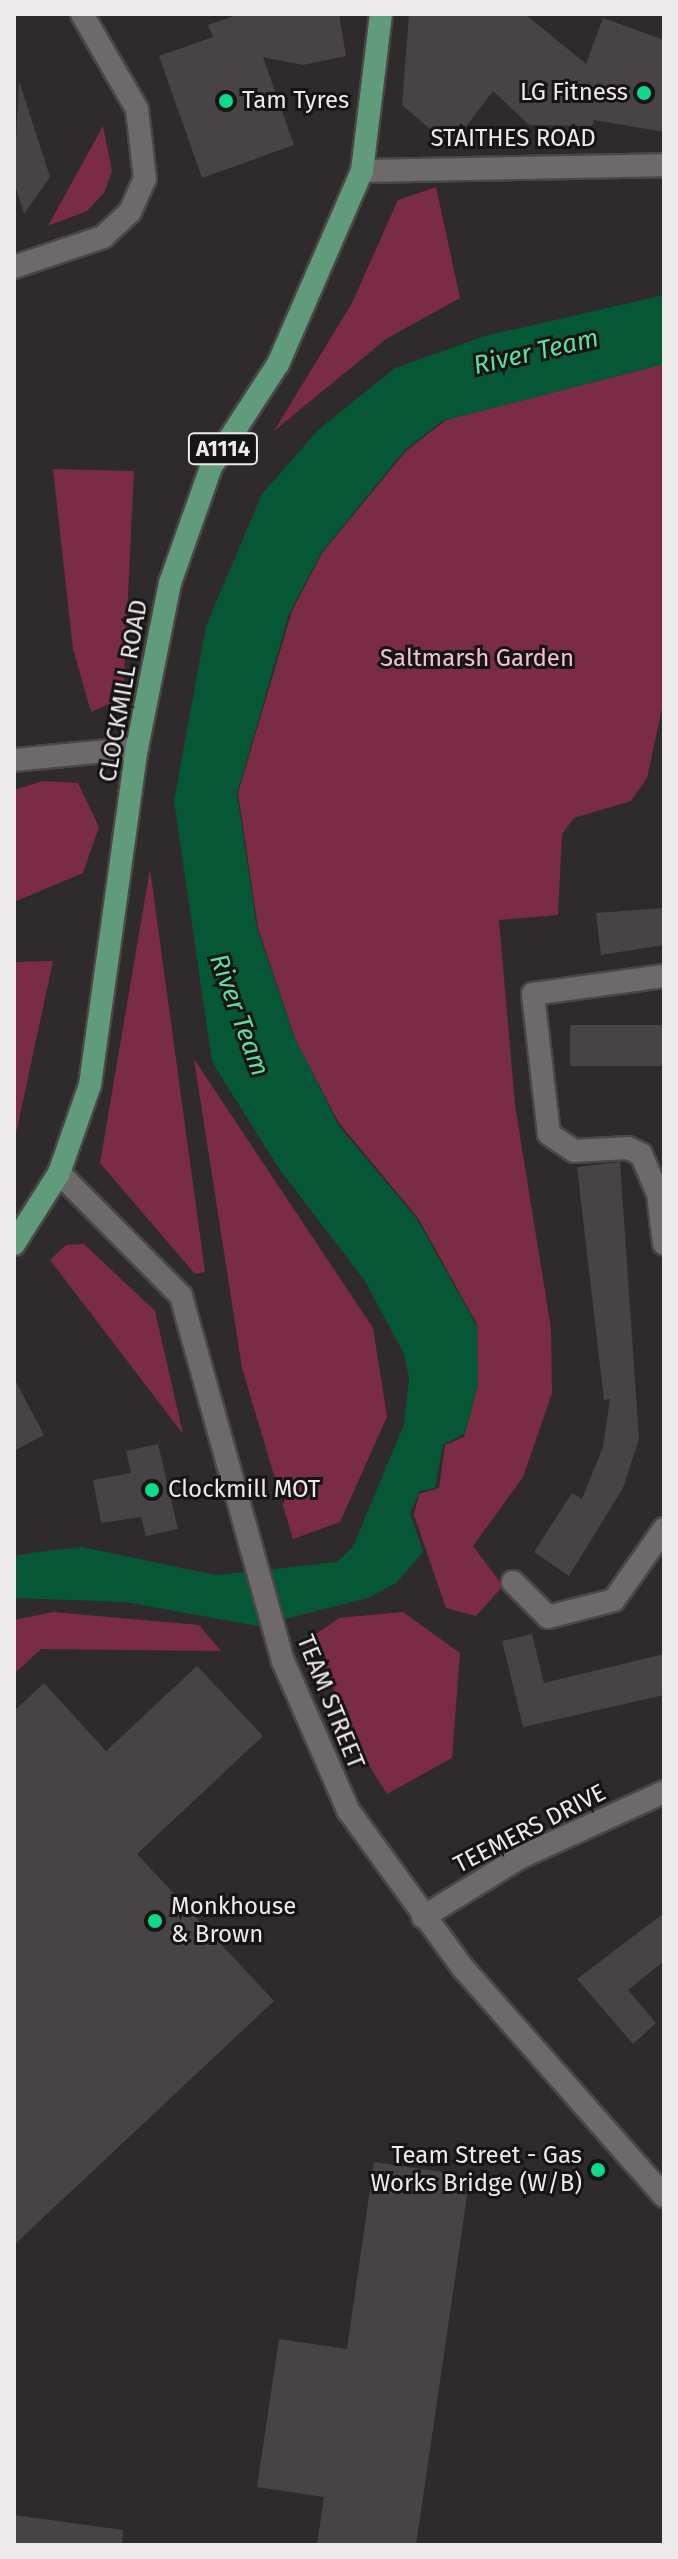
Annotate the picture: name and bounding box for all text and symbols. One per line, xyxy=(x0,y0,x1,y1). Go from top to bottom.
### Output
place label: LG Fitness xyxy=(520,79,628,107)
marker: LG Fitness xyxy=(635,84,653,102)
place label: Tam Tyres xyxy=(242,87,349,115)
marker: Tam Tyres xyxy=(217,92,235,110)
street label: STAITHES ROAD xyxy=(430,125,596,153)
water label: River Team xyxy=(470,322,602,382)
road number: A1114 xyxy=(187,431,259,467)
street label: CLOCKMILL ROAD xyxy=(94,598,154,784)
park label: Saltmarsh Garden xyxy=(380,645,574,673)
water label: River Team xyxy=(203,950,275,1080)
place label: Clockmill MOT xyxy=(168,1476,320,1504)
marker: Clockmill MOT xyxy=(143,1481,161,1499)
street label: TEAM STREET xyxy=(290,1631,370,1773)
street label: TEEMERS DRIVE xyxy=(449,1778,611,1880)
place label: Monkhouse & Brown xyxy=(171,1893,296,1949)
marker: Monkhouse & Brown xyxy=(146,1912,164,1930)
place label: Team Street - Gas Works Bridge (W/B) xyxy=(370,2142,582,2198)
marker: Team Street - Gas Works Bridge (W/B) xyxy=(589,2161,607,2179)

